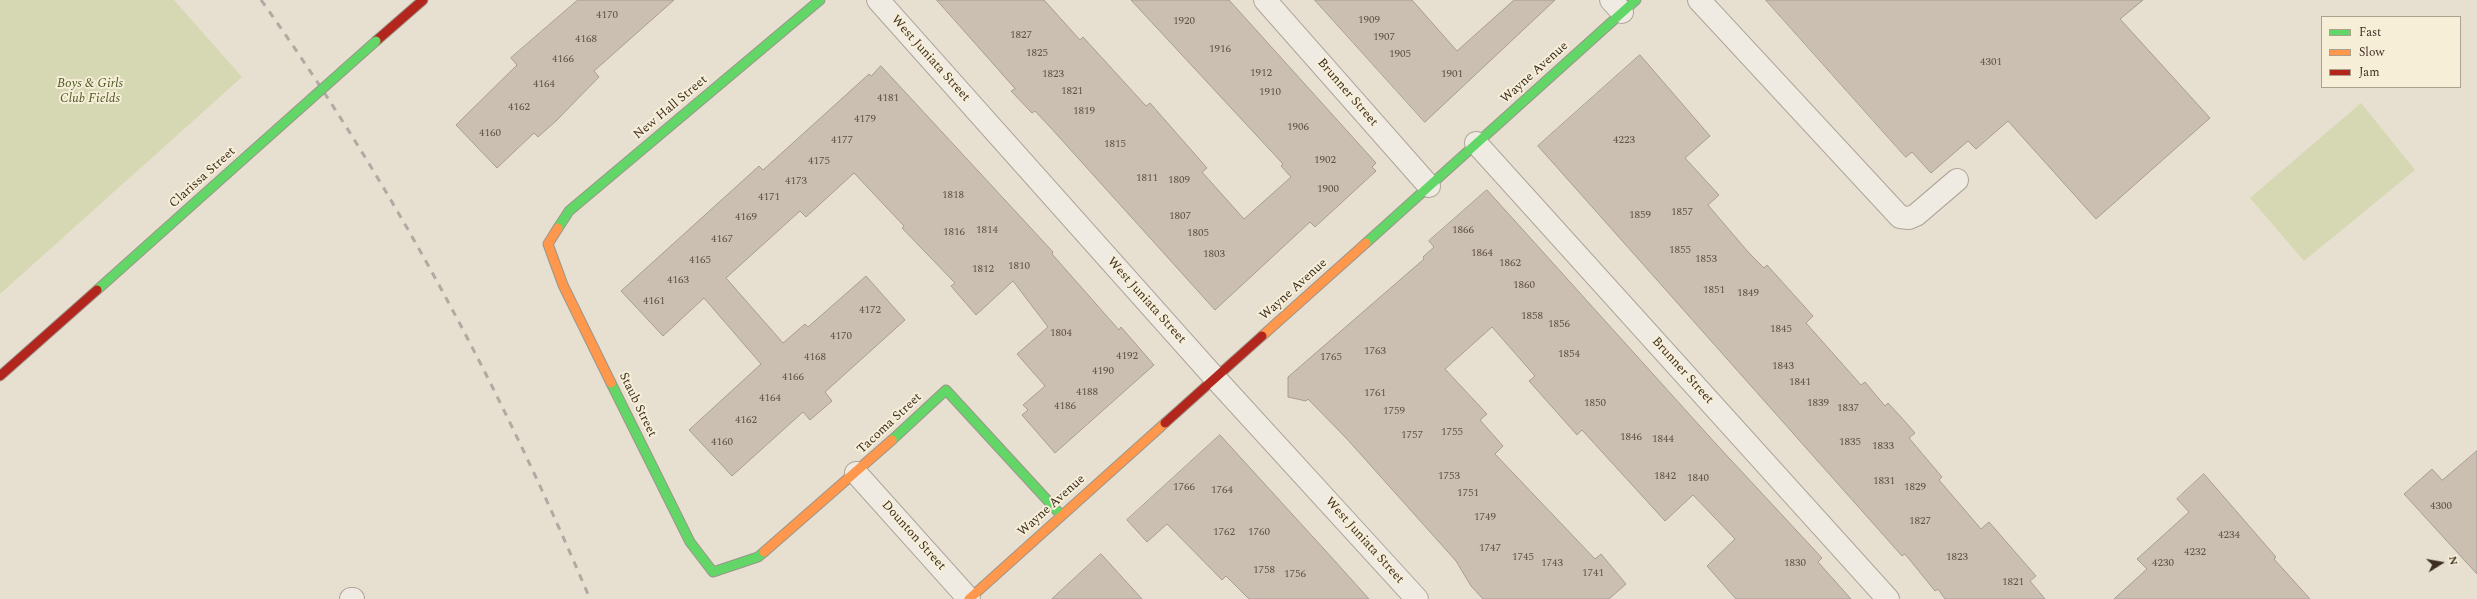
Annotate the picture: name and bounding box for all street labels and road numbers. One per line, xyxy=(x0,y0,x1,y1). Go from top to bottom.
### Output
street label: West Juniata Street xyxy=(887,13,973,105)
street label: Wayne Avenue xyxy=(1498,39,1572,107)
street label: Brunner Street xyxy=(1313,56,1381,130)
street label: New Hall Street xyxy=(631,73,711,143)
street label: Clarissa Street xyxy=(167,144,239,212)
street label: West Juniata Street xyxy=(1103,255,1189,347)
street label: Wayne Avenue xyxy=(1257,256,1331,324)
street label: Brunner Street xyxy=(1648,334,1716,408)
street label: Staub Street xyxy=(615,370,659,440)
street label: Tacoma Street xyxy=(854,390,926,458)
street label: Wayne Avenue xyxy=(1015,472,1089,540)
street label: West Juniata Street xyxy=(1321,495,1407,587)
street label: Dounton Street xyxy=(878,498,948,574)

